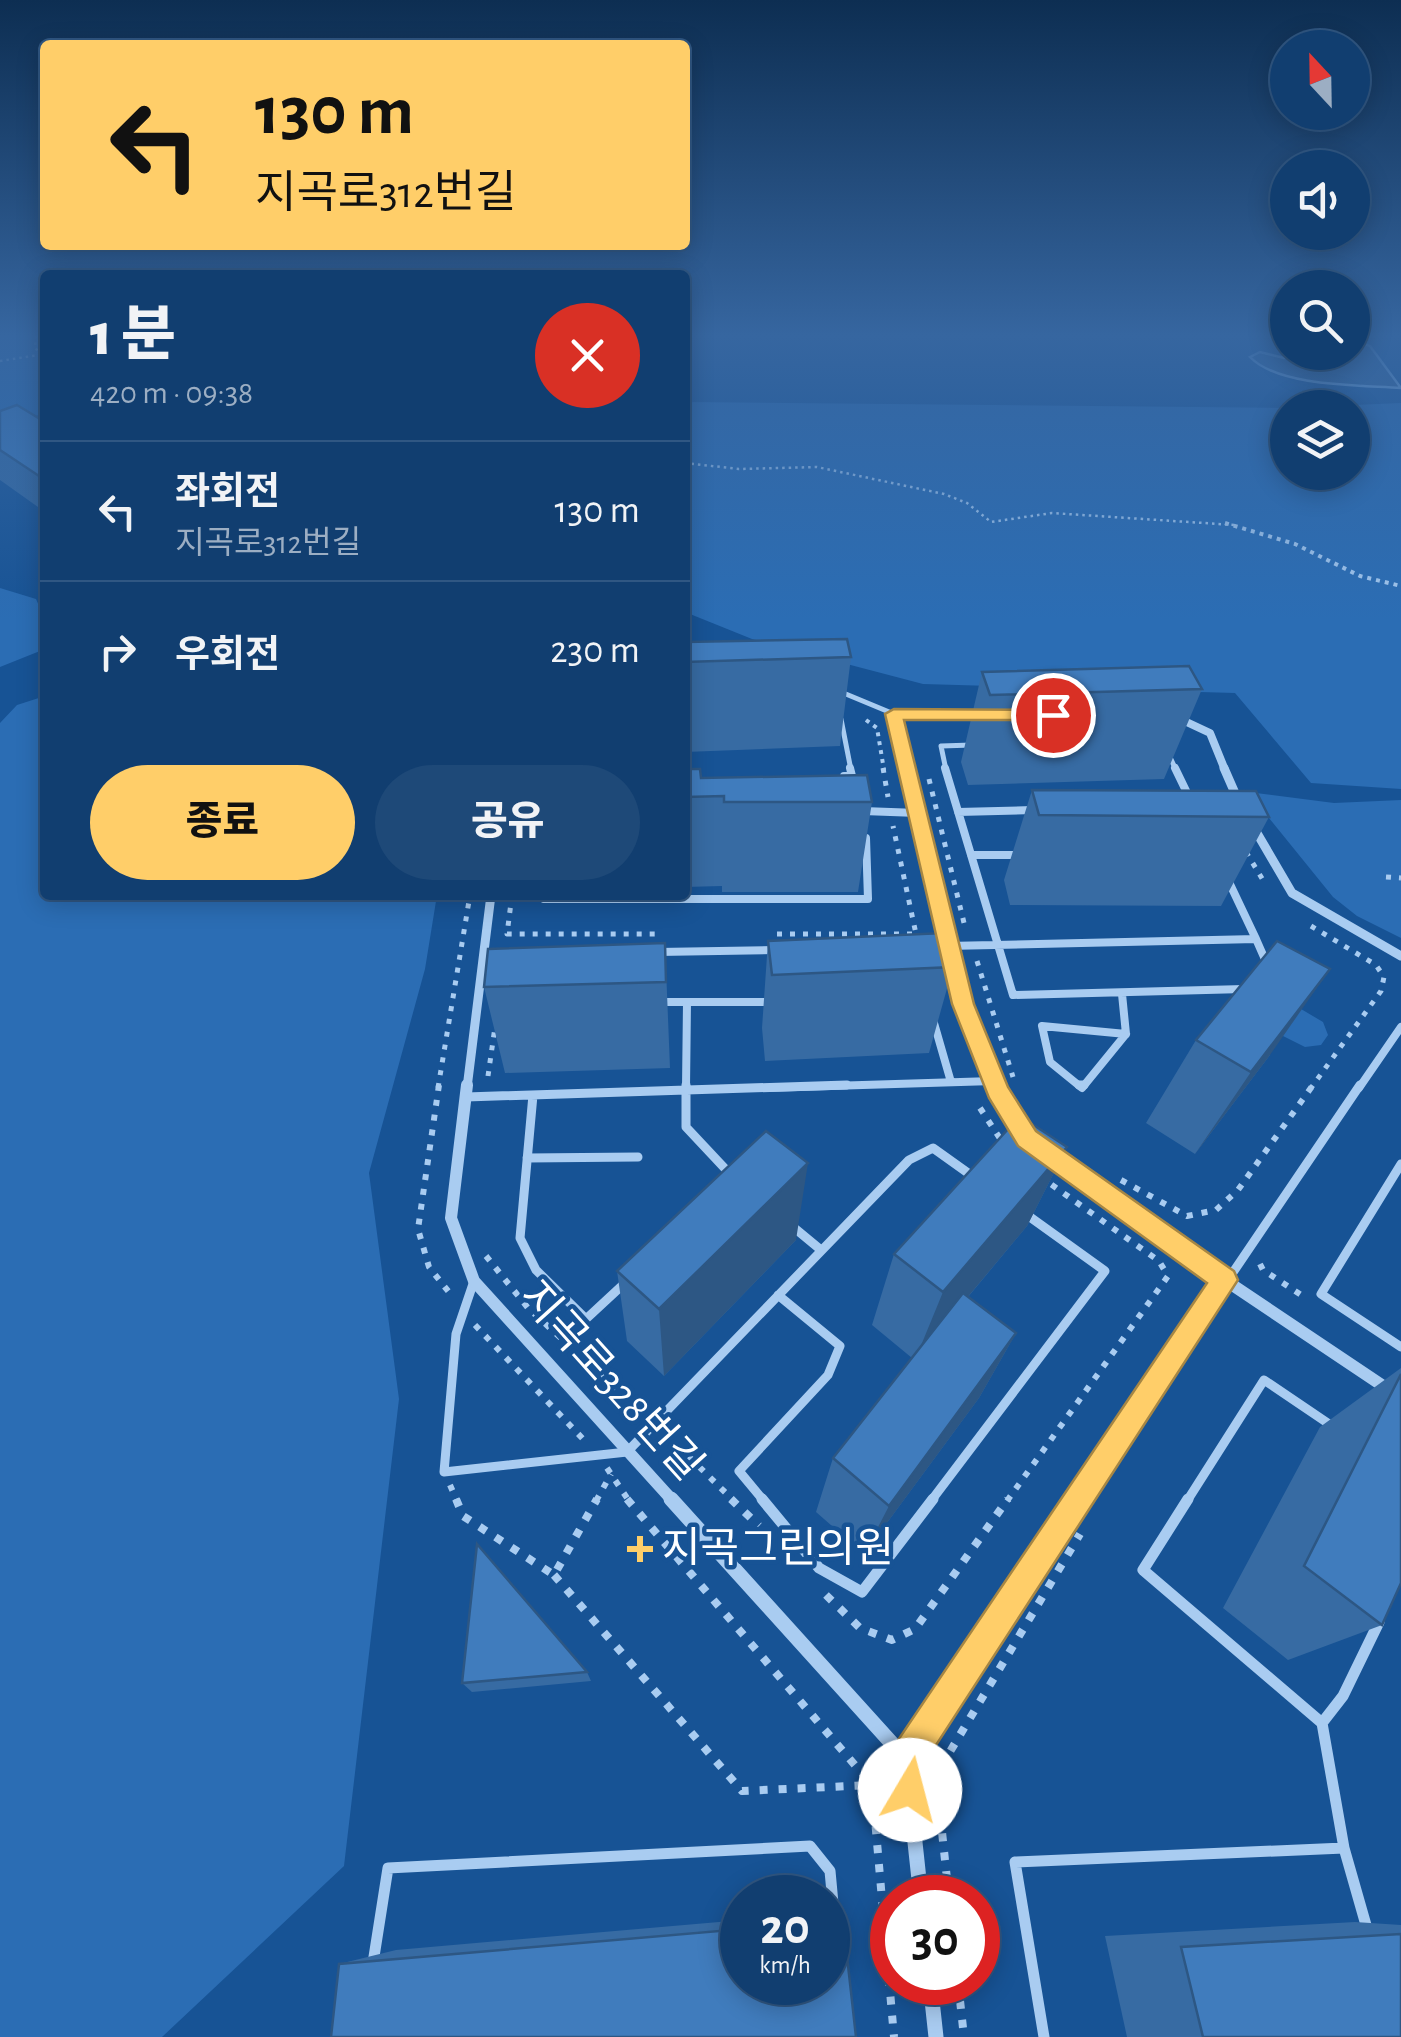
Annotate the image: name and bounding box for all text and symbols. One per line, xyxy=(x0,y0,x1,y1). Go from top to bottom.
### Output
north arrow xyxy=(1270,30,1370,130)
map controls xyxy=(1270,30,1370,490)
text: 130 m xyxy=(255,77,414,147)
icon: left xyxy=(90,80,220,210)
button: sound xyxy=(1270,150,1370,250)
text: 지곡로312번길 xyxy=(255,171,517,216)
button: search xyxy=(1270,270,1370,370)
button: close xyxy=(535,303,640,408)
text: 1 분 xyxy=(90,306,176,366)
text: 420 m · 09:38 xyxy=(90,377,253,409)
button: layers xyxy=(1270,390,1370,490)
text: 좌회전 xyxy=(175,474,280,512)
icon: left xyxy=(90,484,145,539)
text: 130 m xyxy=(555,492,640,530)
text: 지곡로312번길 xyxy=(175,527,361,559)
icon: right xyxy=(90,624,145,679)
text: 230 m xyxy=(550,632,640,670)
text: 우회전 xyxy=(175,637,280,675)
pin xyxy=(1011,673,1096,758)
icon: arrive xyxy=(1026,688,1081,743)
button: 종료 xyxy=(90,765,355,880)
button: 공유 xyxy=(375,765,640,880)
street label: 지곡로328번길 xyxy=(512,1273,712,1488)
place label: 지곡그린의원 xyxy=(662,1526,894,1570)
marker: 지곡그린의원 xyxy=(627,1536,653,1562)
position arrow xyxy=(858,1738,962,1842)
speed limit sign: 30 xyxy=(870,1875,1000,2005)
text: 20 xyxy=(760,1903,810,1953)
text: km/h xyxy=(759,1953,811,1978)

